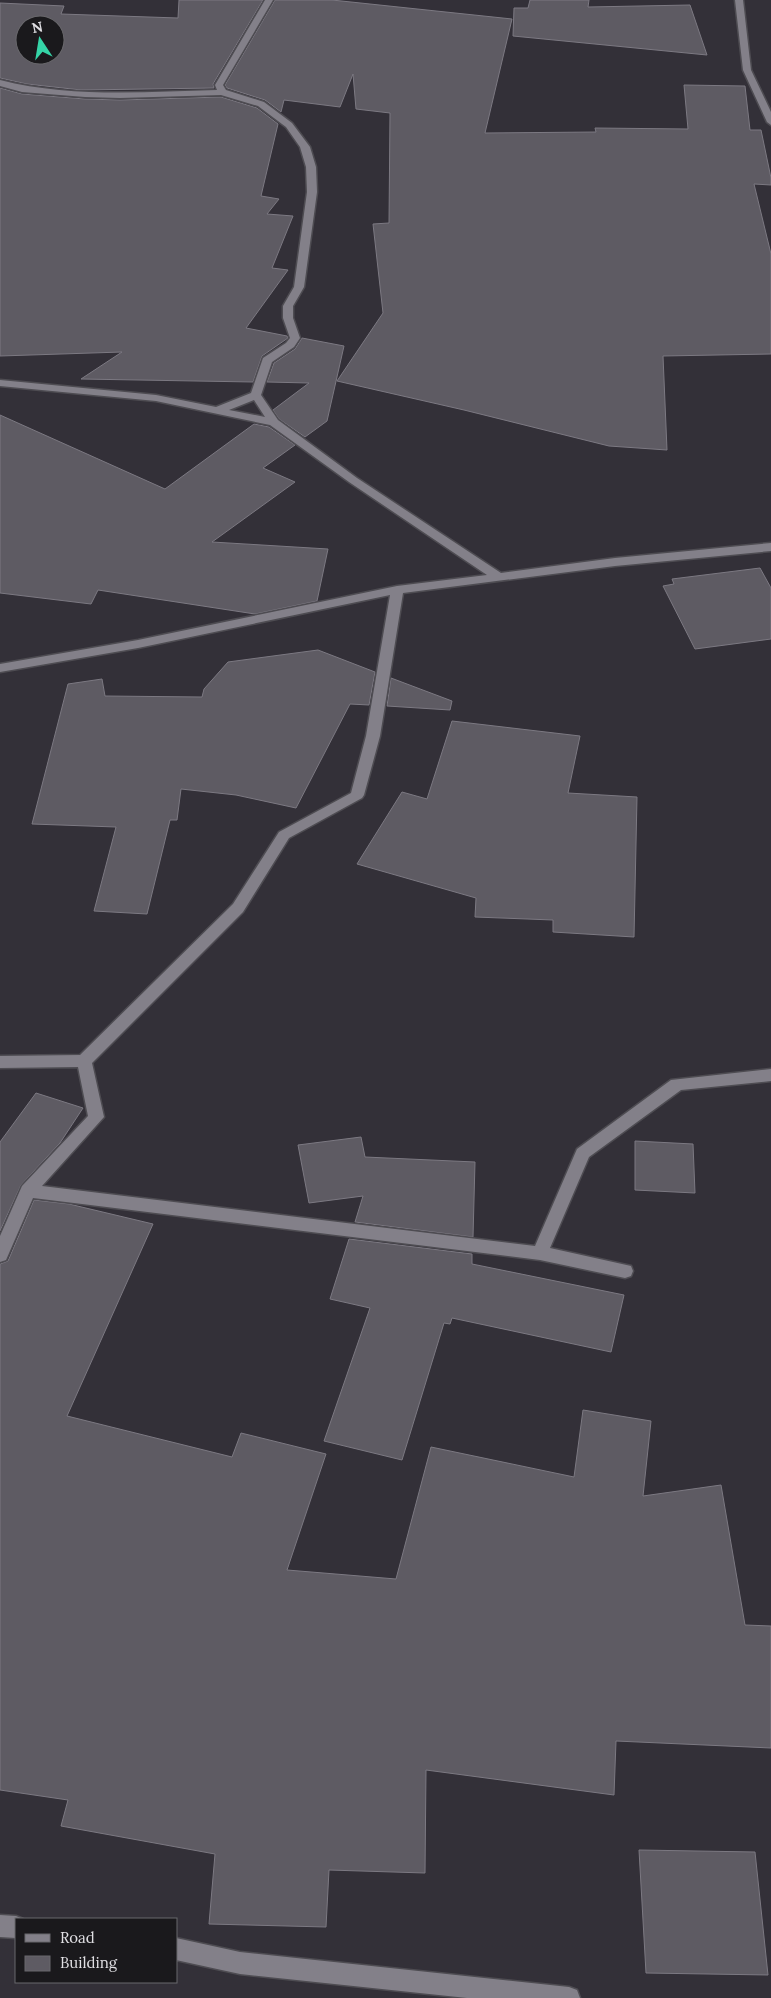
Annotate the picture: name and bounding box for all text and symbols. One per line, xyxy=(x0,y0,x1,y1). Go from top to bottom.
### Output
north arrow xyxy=(15,15,65,65)
text: N xyxy=(30,17,45,37)
legend xyxy=(15,1918,178,1983)
text: Road xyxy=(60,1928,95,1947)
text: Building xyxy=(60,1953,118,1972)

